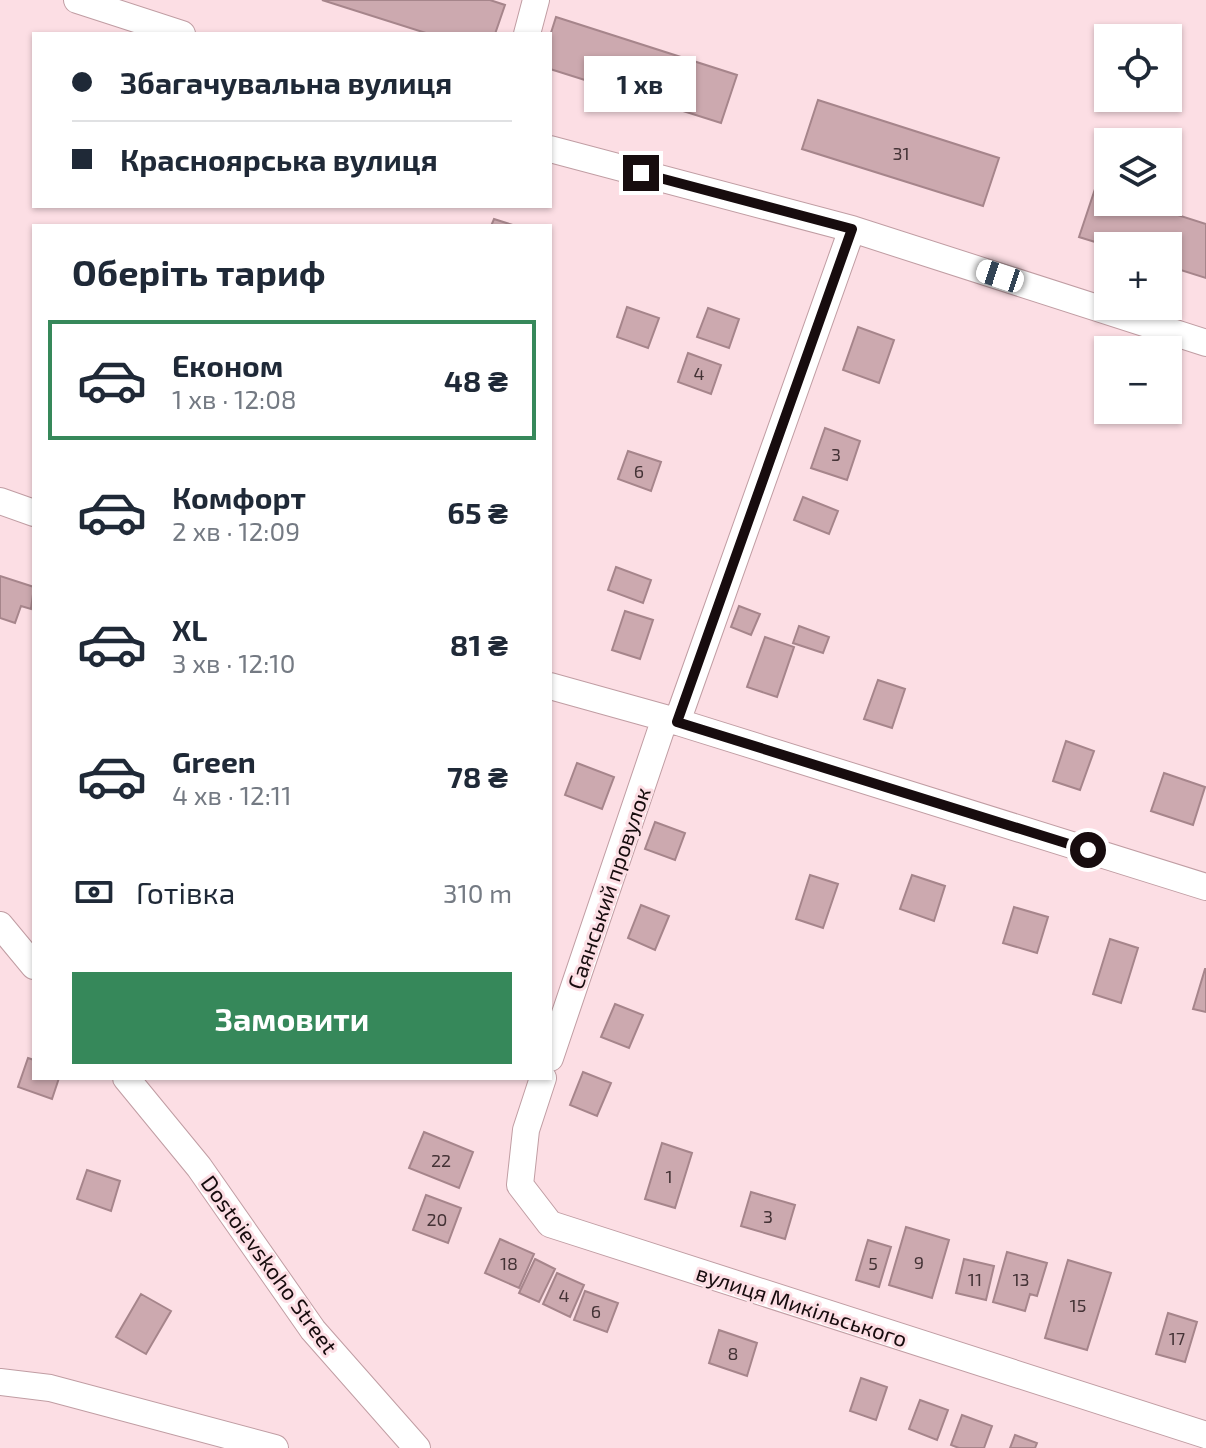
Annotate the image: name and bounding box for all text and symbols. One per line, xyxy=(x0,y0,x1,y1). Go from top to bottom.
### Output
map controls xyxy=(1094,24,1182,424)
button: locate xyxy=(1094,24,1182,112)
callout: 1 хв xyxy=(585,57,697,113)
text: Збагачувальна вулиця xyxy=(120,64,452,100)
text: 1 хв xyxy=(617,68,663,99)
button: layers xyxy=(1094,128,1182,216)
text: Красноярська вулиця xyxy=(120,141,438,177)
house number: 31 xyxy=(892,142,910,164)
route end xyxy=(623,155,659,191)
button: + xyxy=(1094,232,1182,320)
text: Оберіть тариф xyxy=(72,250,326,293)
car xyxy=(973,257,1027,295)
button: − xyxy=(1094,336,1182,424)
icon: car xyxy=(76,344,148,416)
text: Економ xyxy=(172,347,283,383)
text: 48 ₴ xyxy=(444,362,508,398)
house number: 4 xyxy=(693,362,705,384)
text: 1 хв · 12:08 xyxy=(172,383,297,414)
house number: 3 xyxy=(831,443,841,465)
house number: 6 xyxy=(634,460,644,482)
icon: car xyxy=(76,476,148,548)
text: Комфорт xyxy=(172,479,306,515)
text: 65 ₴ xyxy=(447,494,508,530)
text: 2 хв · 12:09 xyxy=(172,515,300,546)
icon: car xyxy=(76,608,148,680)
text: XL xyxy=(172,611,207,647)
text: 81 ₴ xyxy=(450,626,508,662)
text: 3 хв · 12:10 xyxy=(172,647,295,678)
icon: car xyxy=(76,740,148,812)
text: Green xyxy=(172,743,256,779)
text: 78 ₴ xyxy=(447,758,508,794)
text: 4 хв · 12:11 xyxy=(172,779,292,810)
street label: Саянський провулок xyxy=(561,783,656,993)
route start xyxy=(1070,832,1106,868)
icon: cash xyxy=(72,870,116,914)
text: Готівка xyxy=(136,874,235,910)
text: 310 m xyxy=(443,877,512,908)
button: Замовити xyxy=(72,972,512,1064)
house number: 22 xyxy=(431,1149,451,1171)
house number: 1 xyxy=(665,1165,673,1187)
street label: Dostoievskoho Street xyxy=(197,1170,343,1358)
house number: 3 xyxy=(763,1205,773,1227)
house number: 20 xyxy=(427,1208,447,1230)
house number: 9 xyxy=(914,1251,924,1273)
house number: 18 xyxy=(500,1252,518,1274)
house number: 5 xyxy=(868,1252,878,1274)
street label: вулиця Микільського xyxy=(693,1259,911,1352)
house number: 11 xyxy=(968,1268,982,1290)
house number: 13 xyxy=(1012,1268,1030,1290)
house number: 4 xyxy=(558,1284,570,1306)
house number: 15 xyxy=(1070,1294,1086,1316)
house number: 6 xyxy=(591,1300,601,1322)
house number: 17 xyxy=(1169,1327,1185,1349)
house number: 8 xyxy=(728,1342,738,1364)

